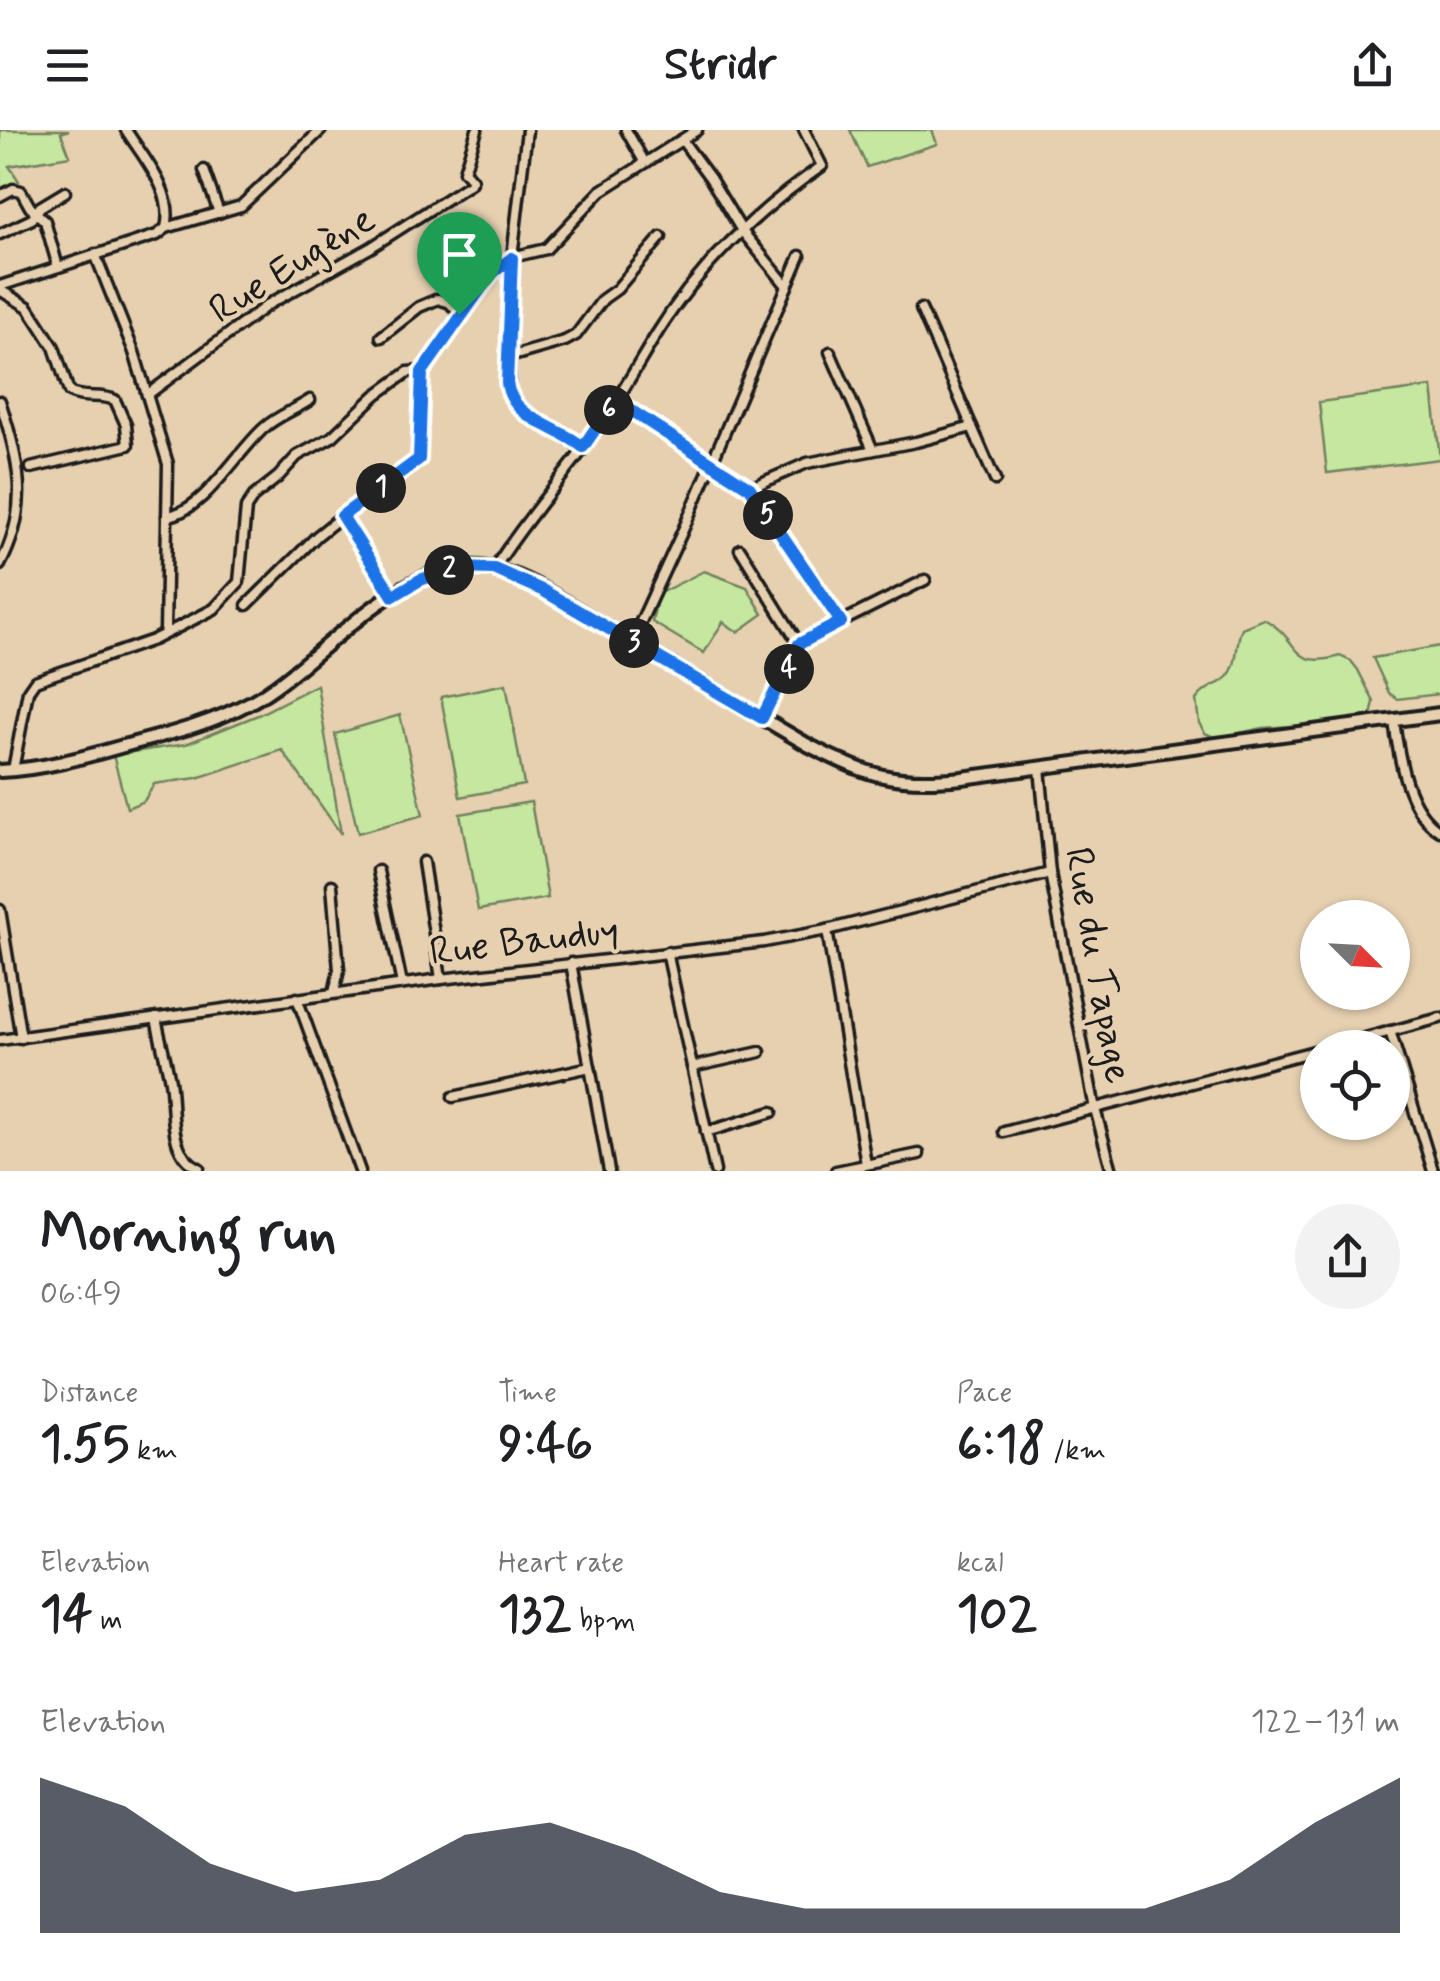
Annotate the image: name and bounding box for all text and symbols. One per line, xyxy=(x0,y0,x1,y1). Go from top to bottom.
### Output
text: Stridr xyxy=(664,36,776,95)
icon: menu xyxy=(40,38,95,93)
icon: share xyxy=(1345,38,1400,93)
street label: Rue Eugène xyxy=(200,194,385,337)
pin xyxy=(417,212,502,315)
icon: arrive xyxy=(432,227,487,282)
pin: 6 xyxy=(584,385,634,435)
text: 6 xyxy=(602,391,616,428)
pin: 1 xyxy=(356,463,406,513)
text: 1 xyxy=(375,469,387,506)
pin: 5 xyxy=(743,490,793,540)
text: 5 xyxy=(760,496,776,533)
pin: 2 xyxy=(424,545,474,595)
text: 2 xyxy=(442,551,456,588)
pin: 3 xyxy=(609,618,659,668)
text: 3 xyxy=(628,624,640,661)
pin: 4 xyxy=(764,644,814,694)
text: 4 xyxy=(781,650,797,687)
street label: Rue du Tapage xyxy=(1051,843,1143,1088)
north arrow xyxy=(1300,900,1410,1010)
map controls xyxy=(1300,900,1410,1140)
street label: Rue Bauduy xyxy=(427,905,622,979)
button: locate xyxy=(1300,1030,1410,1140)
text: Morning run xyxy=(40,1199,337,1271)
button: share xyxy=(1295,1204,1400,1309)
text: 06:49 xyxy=(40,1273,122,1315)
text: Distance xyxy=(40,1375,138,1412)
text: Time xyxy=(498,1375,557,1412)
text: Pace xyxy=(957,1375,1012,1412)
text: 1.55 xyxy=(40,1412,129,1478)
text: 9:46 xyxy=(498,1412,593,1478)
text: 6:18 xyxy=(957,1412,1045,1478)
text: km xyxy=(129,1433,178,1470)
text: /km xyxy=(1045,1433,1106,1470)
text: Elevation xyxy=(40,1545,150,1582)
text: Heart rate xyxy=(498,1545,624,1582)
text: kcal xyxy=(957,1545,1004,1582)
text: 14 xyxy=(40,1582,93,1648)
text: 132 xyxy=(498,1582,572,1648)
text: 102 xyxy=(957,1582,1037,1648)
text: m xyxy=(93,1603,123,1640)
text: bpm xyxy=(572,1603,636,1640)
text: Elevation xyxy=(40,1701,166,1743)
text: 122–131 m xyxy=(1251,1701,1400,1743)

